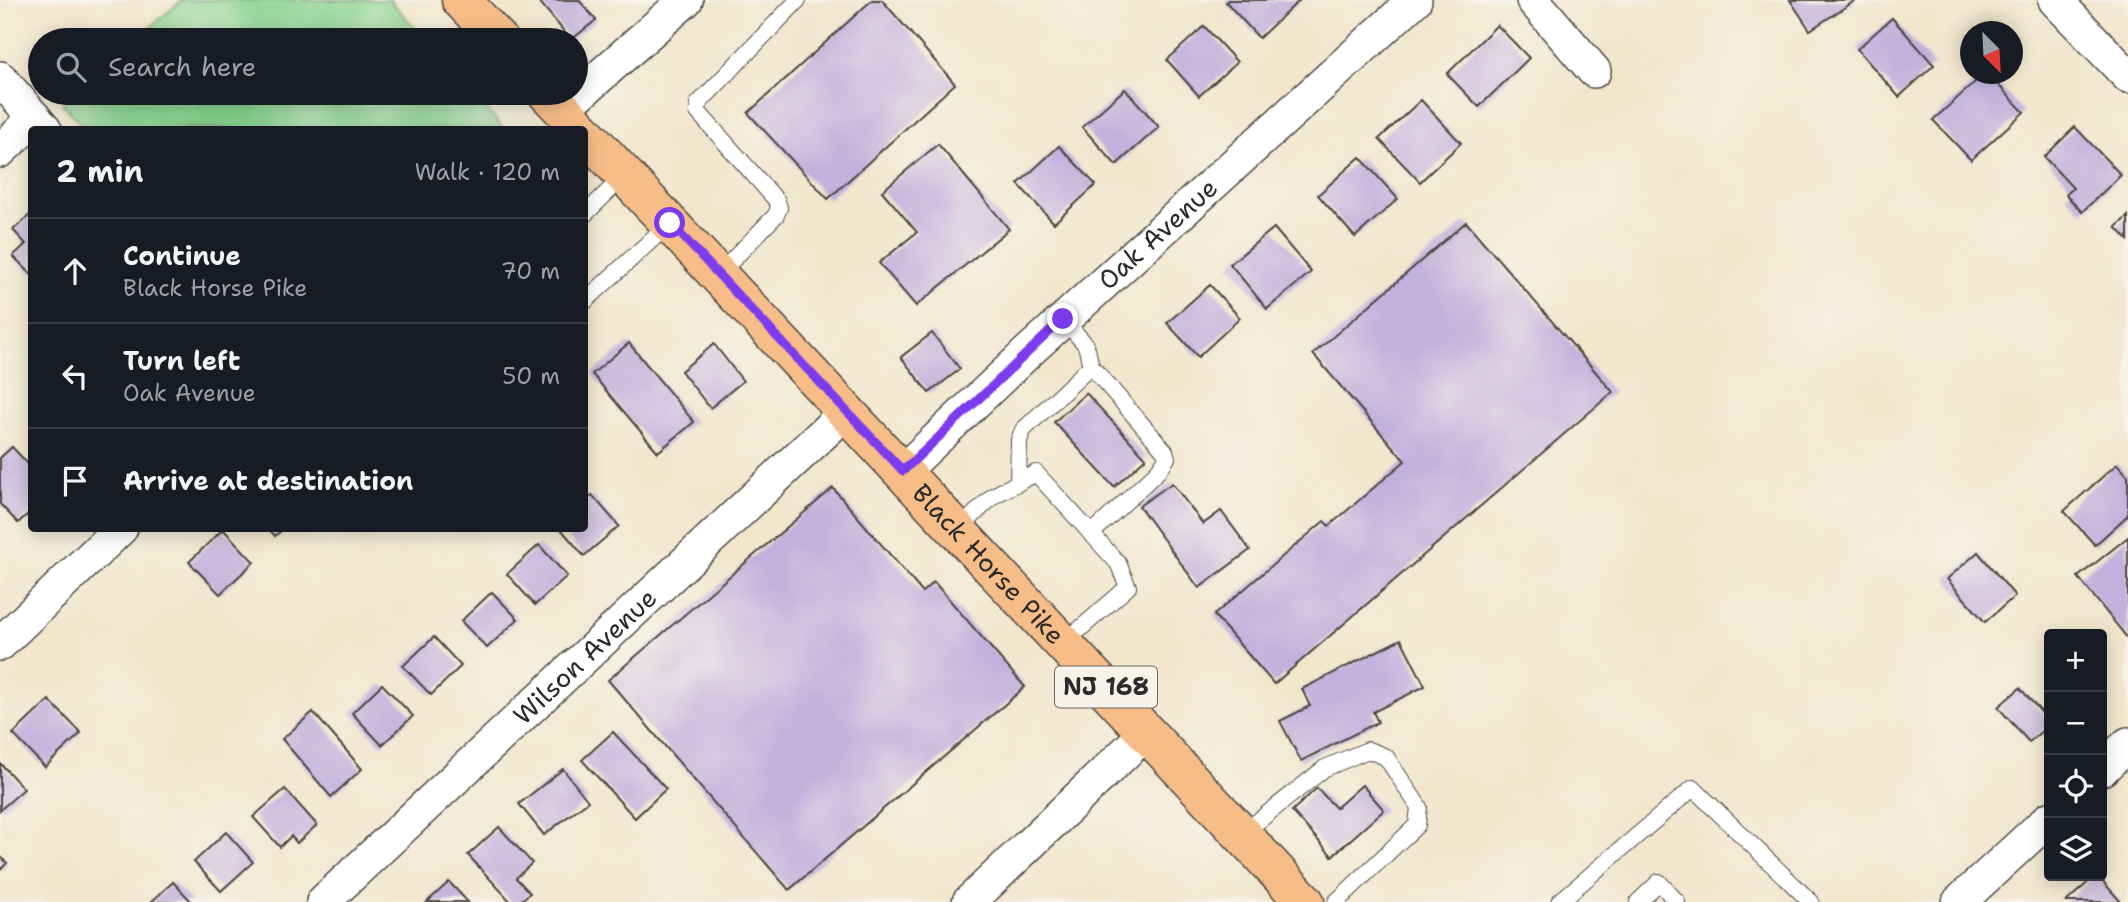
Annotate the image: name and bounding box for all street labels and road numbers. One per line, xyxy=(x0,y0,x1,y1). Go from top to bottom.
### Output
street label: Oak Avenue xyxy=(1090,170,1225,297)
street label: Black Horse Pike xyxy=(905,476,1073,652)
street label: Wilson Avenue xyxy=(505,580,664,732)
road number: NJ 168 xyxy=(1055,666,1157,708)

